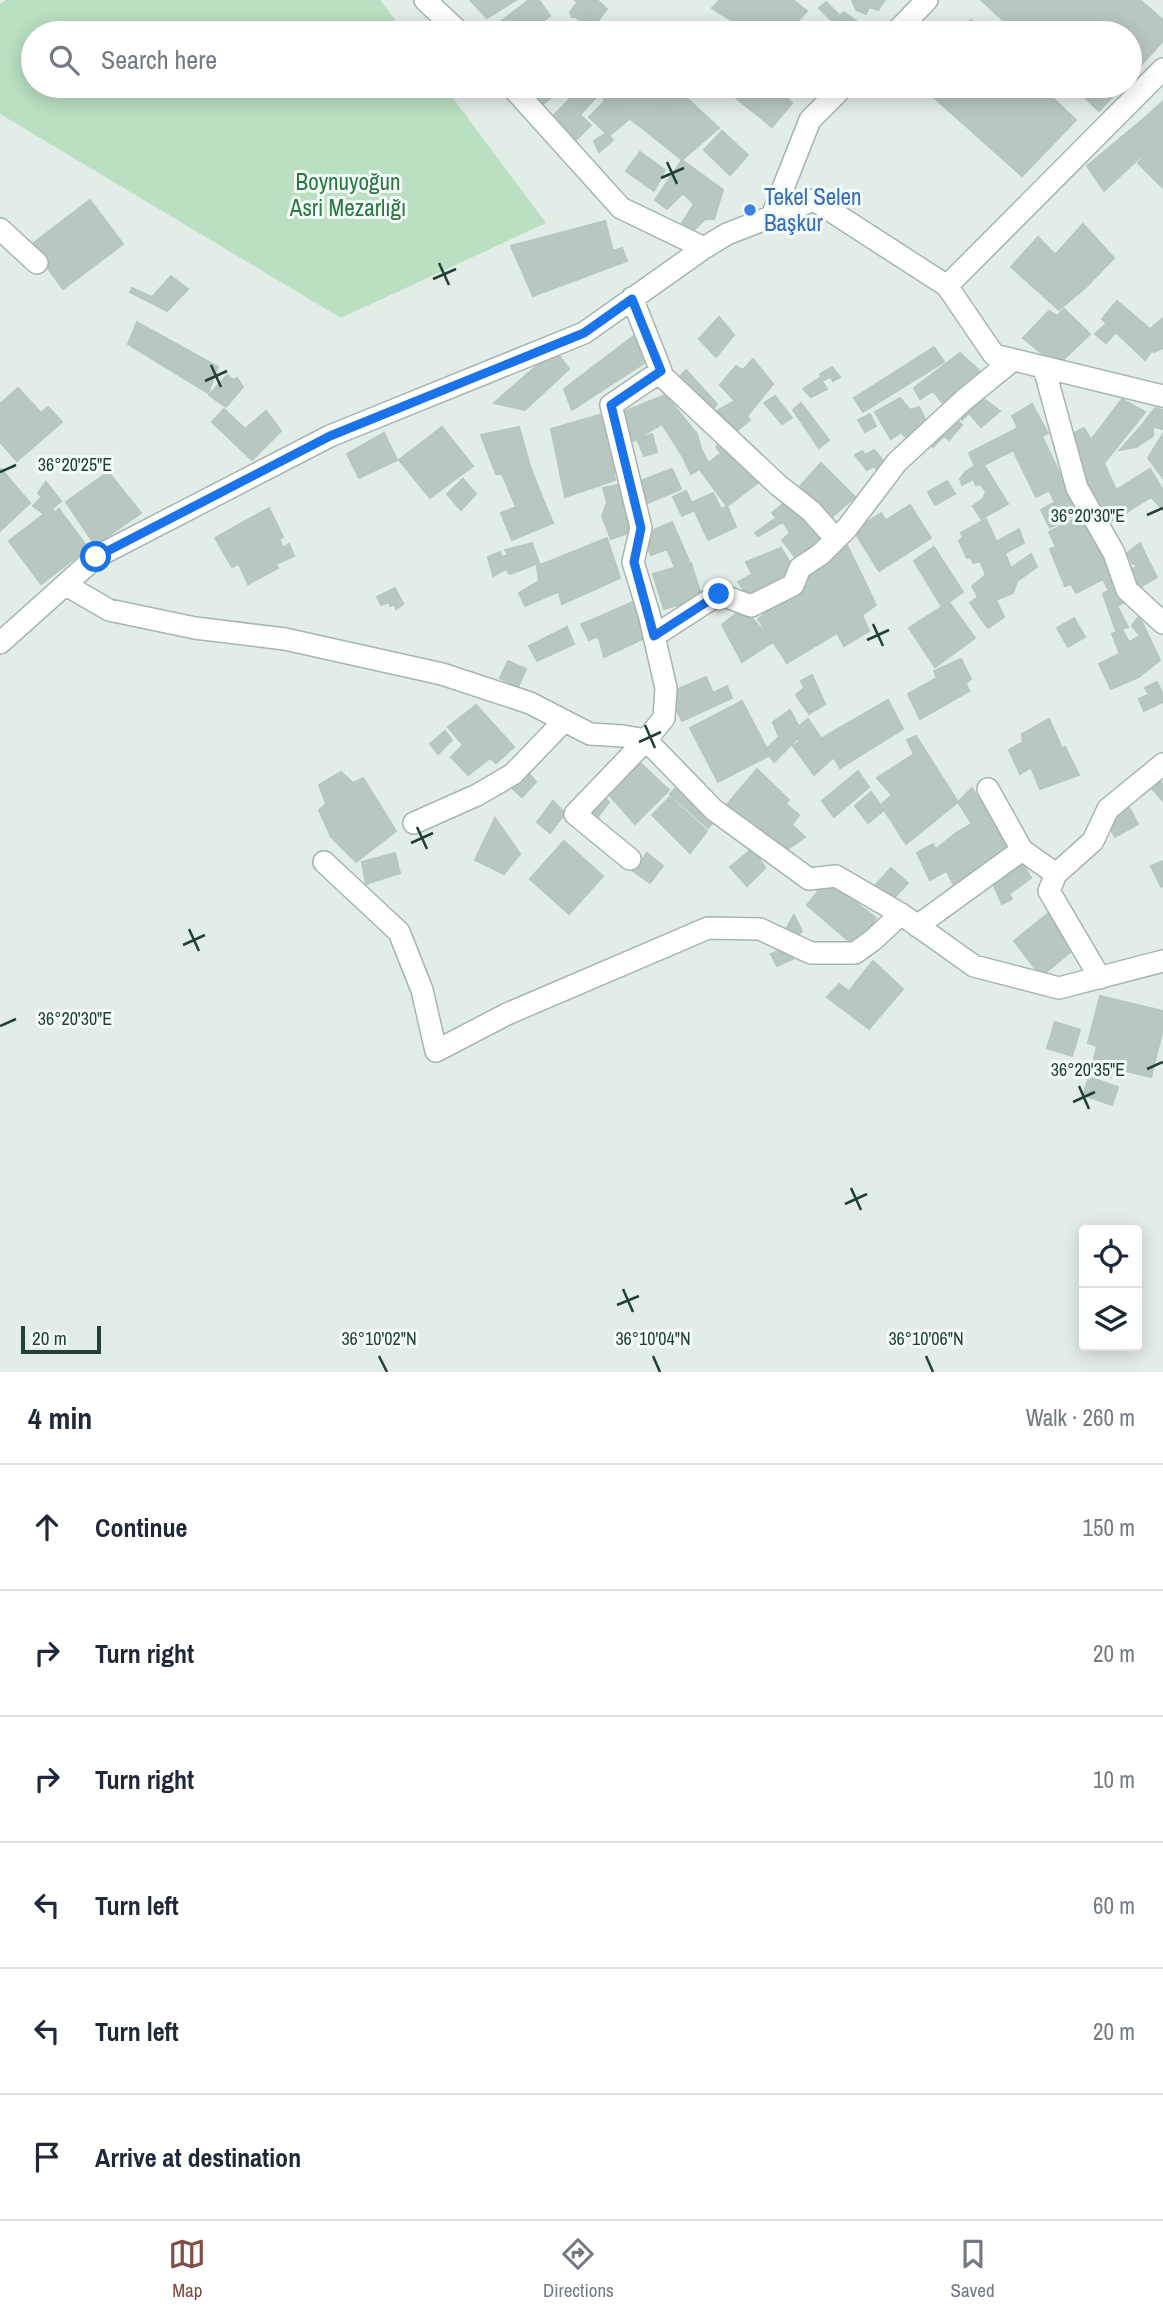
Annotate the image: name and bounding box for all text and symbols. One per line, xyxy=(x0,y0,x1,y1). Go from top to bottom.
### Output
search box xyxy=(21,21,1142,98)
icon: search xyxy=(45,41,83,79)
text: Search here xyxy=(101,42,217,77)
park label: Boynuyoğun Asri Mezarlığı xyxy=(289,166,406,223)
place label: Tekel Selen Başkur xyxy=(764,181,862,238)
marker: Tekel Selen Başkur xyxy=(742,202,758,218)
text: 36°20'25"E xyxy=(38,452,112,477)
text: 36°20'30"E xyxy=(1051,503,1125,528)
route start xyxy=(80,541,111,572)
route end xyxy=(703,578,734,609)
text: 36°20'30"E xyxy=(38,1006,112,1031)
text: 36°20'35"E xyxy=(1051,1057,1125,1082)
map controls xyxy=(1079,1225,1142,1351)
button: locate xyxy=(1079,1225,1142,1288)
button: layers xyxy=(1079,1288,1142,1351)
scale bar xyxy=(21,1323,102,1355)
text: 20 m xyxy=(32,1325,67,1351)
text: 36°10'02"N xyxy=(341,1326,417,1351)
text: 36°10'04"N xyxy=(615,1326,691,1351)
text: 36°10'06"N xyxy=(888,1326,964,1351)
text: 4 min xyxy=(28,1398,92,1438)
text: Walk · 260 m xyxy=(1026,1402,1135,1433)
icon: ahead xyxy=(28,1508,66,1546)
text: Continue xyxy=(95,1510,187,1545)
text: 150 m xyxy=(1083,1512,1135,1543)
icon: right xyxy=(28,1634,66,1672)
text: Turn right xyxy=(95,1636,194,1671)
text: 20 m xyxy=(1093,1638,1135,1669)
icon: right xyxy=(28,1760,66,1798)
text: Turn right xyxy=(95,1762,194,1797)
text: 10 m xyxy=(1093,1764,1135,1795)
icon: left xyxy=(28,1886,66,1924)
text: Turn left xyxy=(95,1888,179,1923)
text: 60 m xyxy=(1093,1890,1135,1921)
icon: left xyxy=(28,2012,66,2050)
text: Turn left xyxy=(95,2014,179,2049)
text: 20 m xyxy=(1093,2016,1135,2047)
icon: arrive xyxy=(28,2138,66,2176)
text: Arrive at destination xyxy=(95,2140,301,2175)
tab: Map xyxy=(168,2235,206,2303)
tab: Directions xyxy=(543,2235,614,2303)
tab: Saved xyxy=(951,2235,995,2303)

